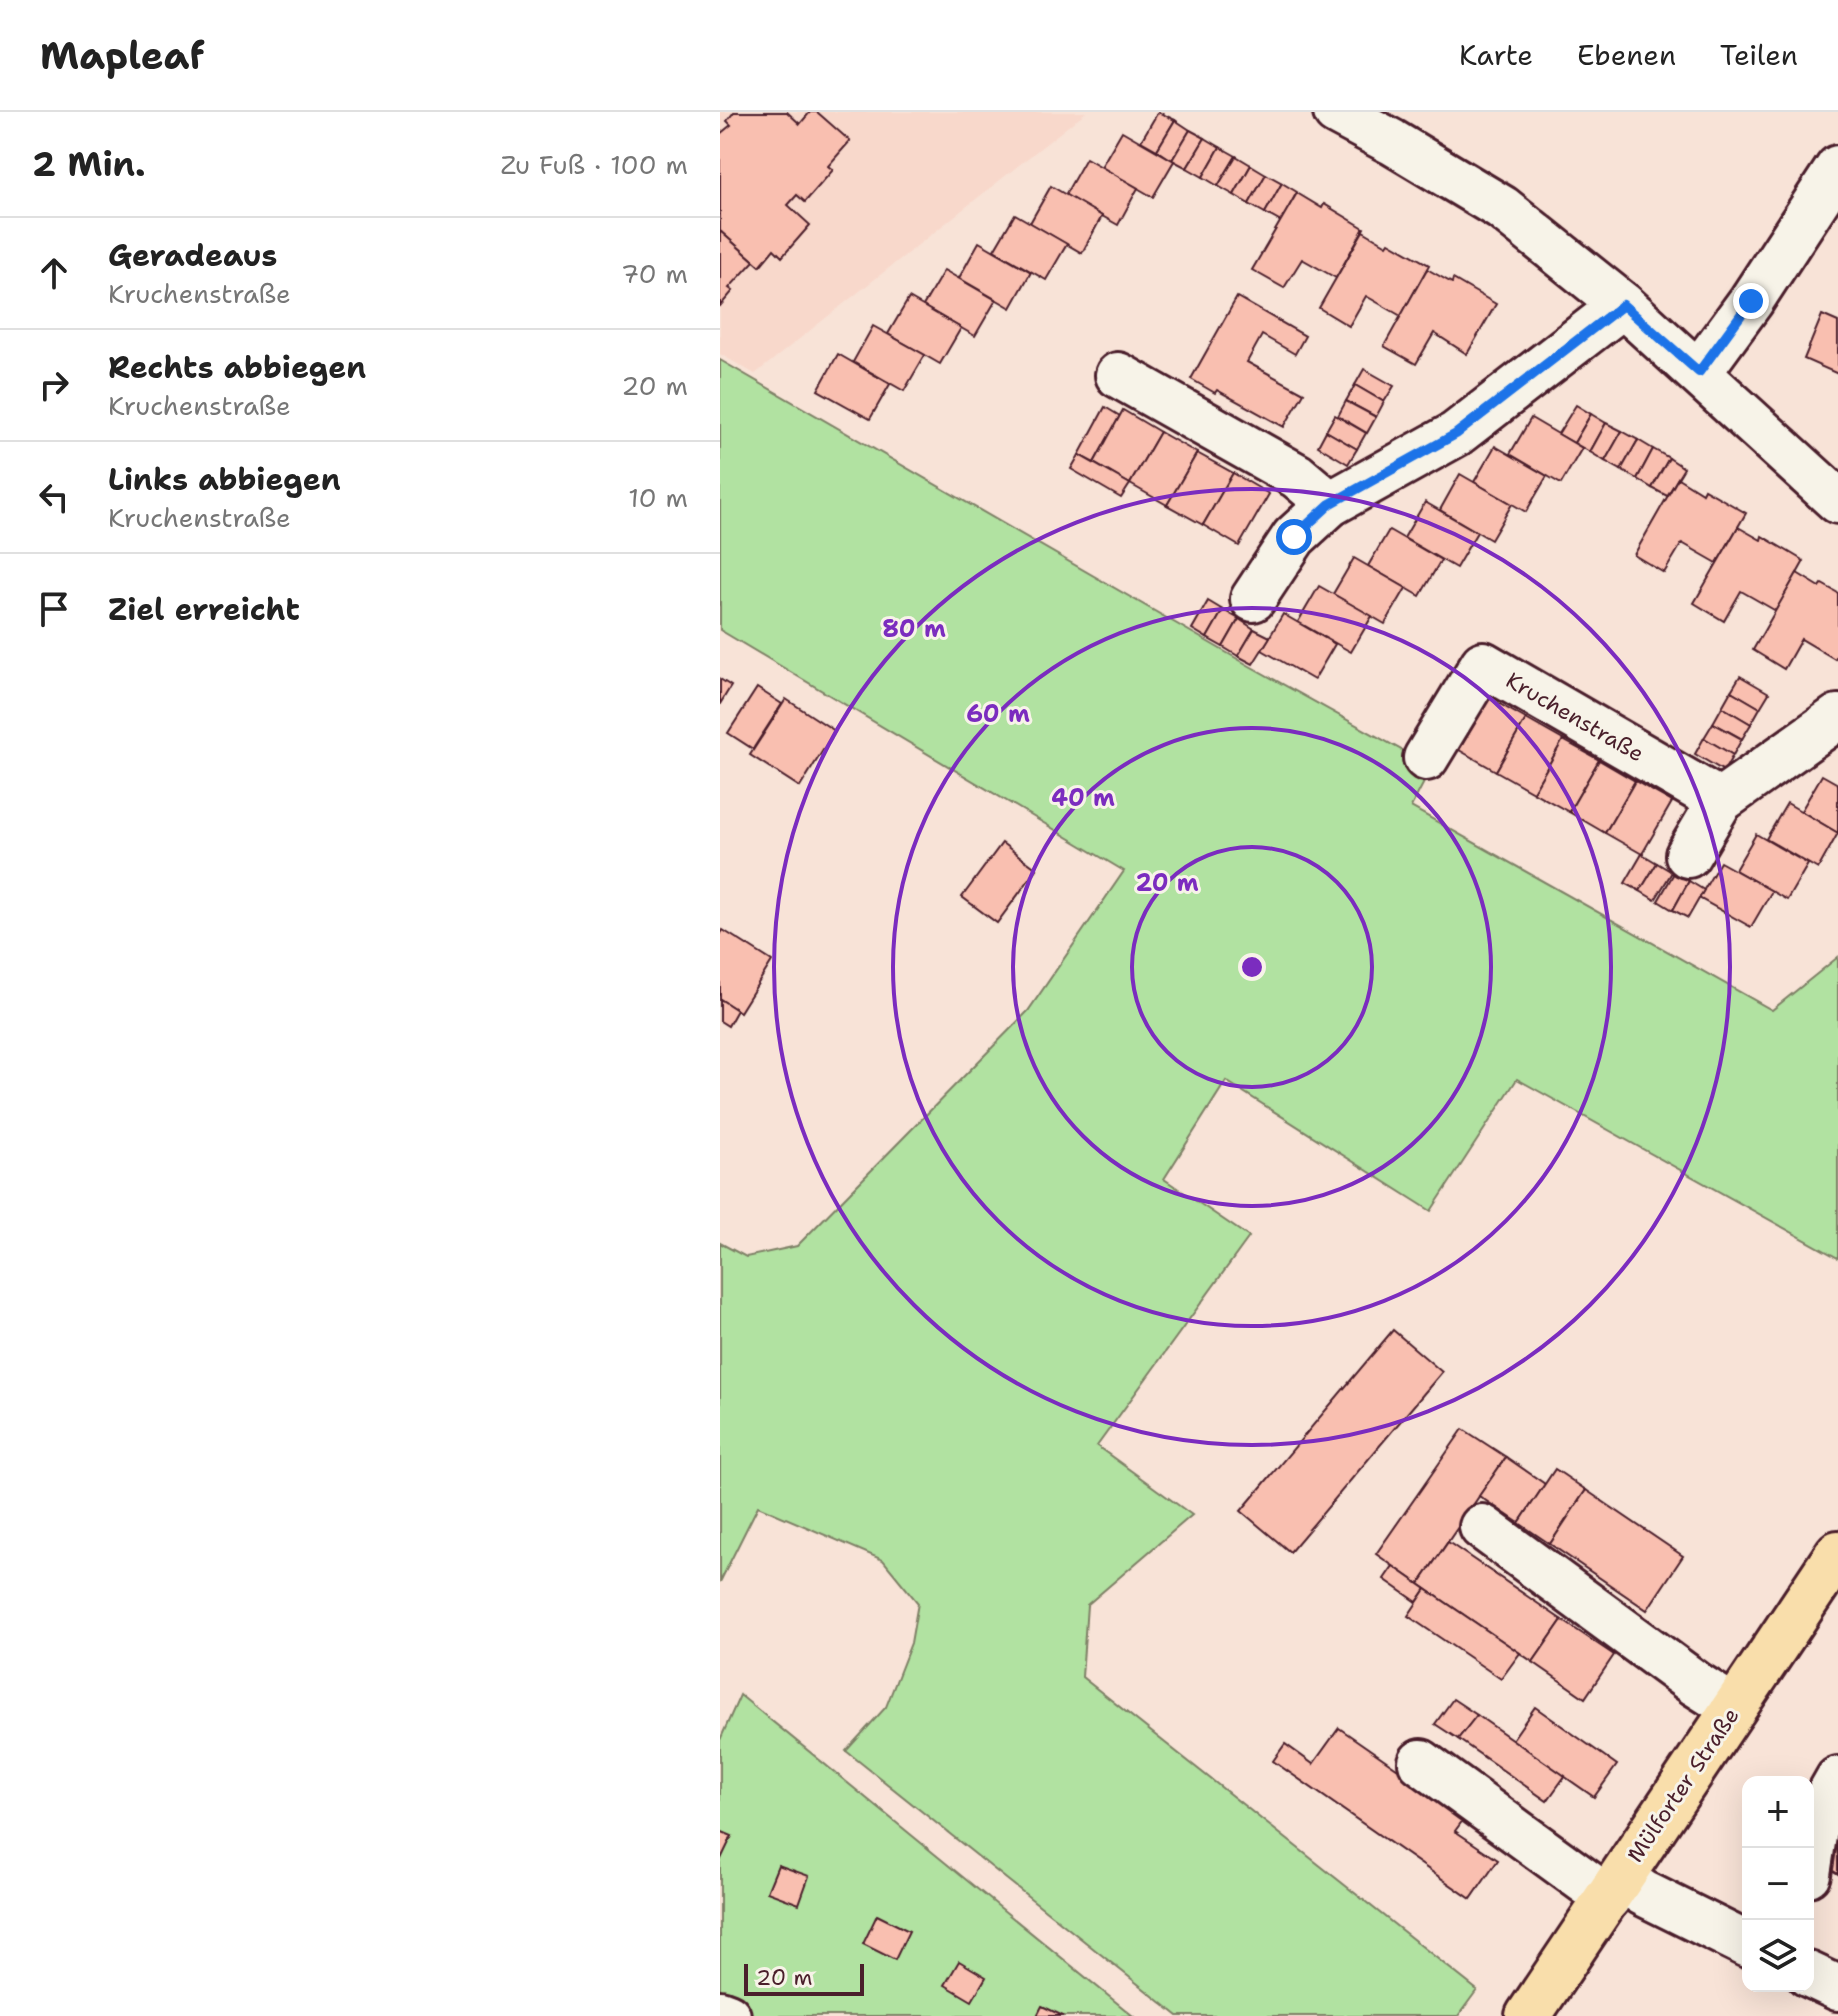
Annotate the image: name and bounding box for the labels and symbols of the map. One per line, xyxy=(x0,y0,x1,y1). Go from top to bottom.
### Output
route end xyxy=(1733,283,1769,319)
route start xyxy=(1276,519,1312,555)
text: 80 m xyxy=(882,613,946,645)
street label: Kruchenstraße xyxy=(1501,666,1649,768)
text: 60 m xyxy=(966,698,1030,730)
text: 40 m xyxy=(1051,782,1115,814)
text: 20 m xyxy=(1135,867,1199,899)
centre of rings xyxy=(1238,953,1266,981)
street label: Mülforter Straße xyxy=(1621,1702,1745,1868)
scale bar xyxy=(744,1960,864,1996)

